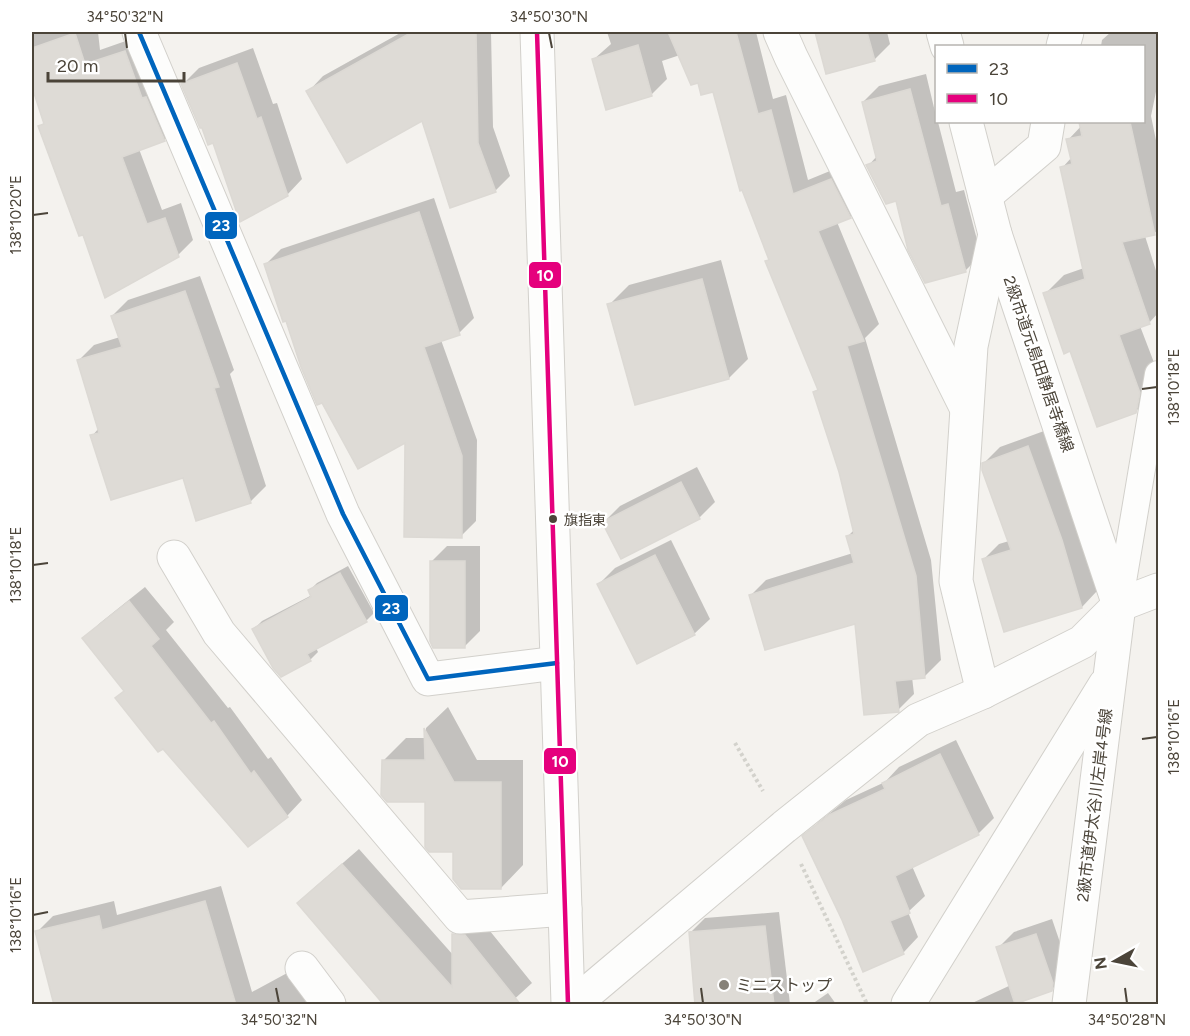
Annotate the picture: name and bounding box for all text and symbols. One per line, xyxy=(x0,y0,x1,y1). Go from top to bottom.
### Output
text: 34°50'32"N xyxy=(86,8,164,26)
text: 34°50'30"N xyxy=(510,8,588,26)
scale bar xyxy=(48,45,184,83)
legend xyxy=(935,45,1145,123)
text: 20 m xyxy=(57,55,98,77)
text: 23 xyxy=(989,58,1009,80)
text: 10 xyxy=(989,88,1008,110)
text: 138°10'20"E xyxy=(7,175,25,255)
line badge: 23 xyxy=(204,211,238,240)
text: 23 xyxy=(212,216,230,235)
line badge: 10 xyxy=(528,261,562,289)
text: 10 xyxy=(536,266,554,285)
street label: 2級市道元島田静居寺橋線 xyxy=(999,274,1078,455)
text: 138°10'18"E xyxy=(1165,349,1183,426)
place label: 旗指東 xyxy=(564,512,606,529)
marker: 旗指東 xyxy=(547,513,559,525)
text: 138°10'18"E xyxy=(7,527,25,604)
line badge: 23 xyxy=(374,594,409,622)
text: 23 xyxy=(382,599,400,618)
text: 138°10'16"E xyxy=(1165,699,1183,775)
street label: 2級市道伊太谷川左岸4号線 xyxy=(1073,707,1116,903)
line badge: 10 xyxy=(543,747,577,775)
text: 10 xyxy=(551,752,569,771)
text: 138°10'16"E xyxy=(7,877,25,953)
north arrow xyxy=(1085,931,1145,991)
text: N xyxy=(1090,956,1111,971)
place label: ミニストップ xyxy=(736,976,832,995)
marker: ミニストップ xyxy=(717,978,731,992)
text: 34°50'32"N xyxy=(240,1011,318,1029)
text: 34°50'30"N xyxy=(664,1011,742,1029)
text: 34°50'28"N xyxy=(1088,1011,1166,1029)

